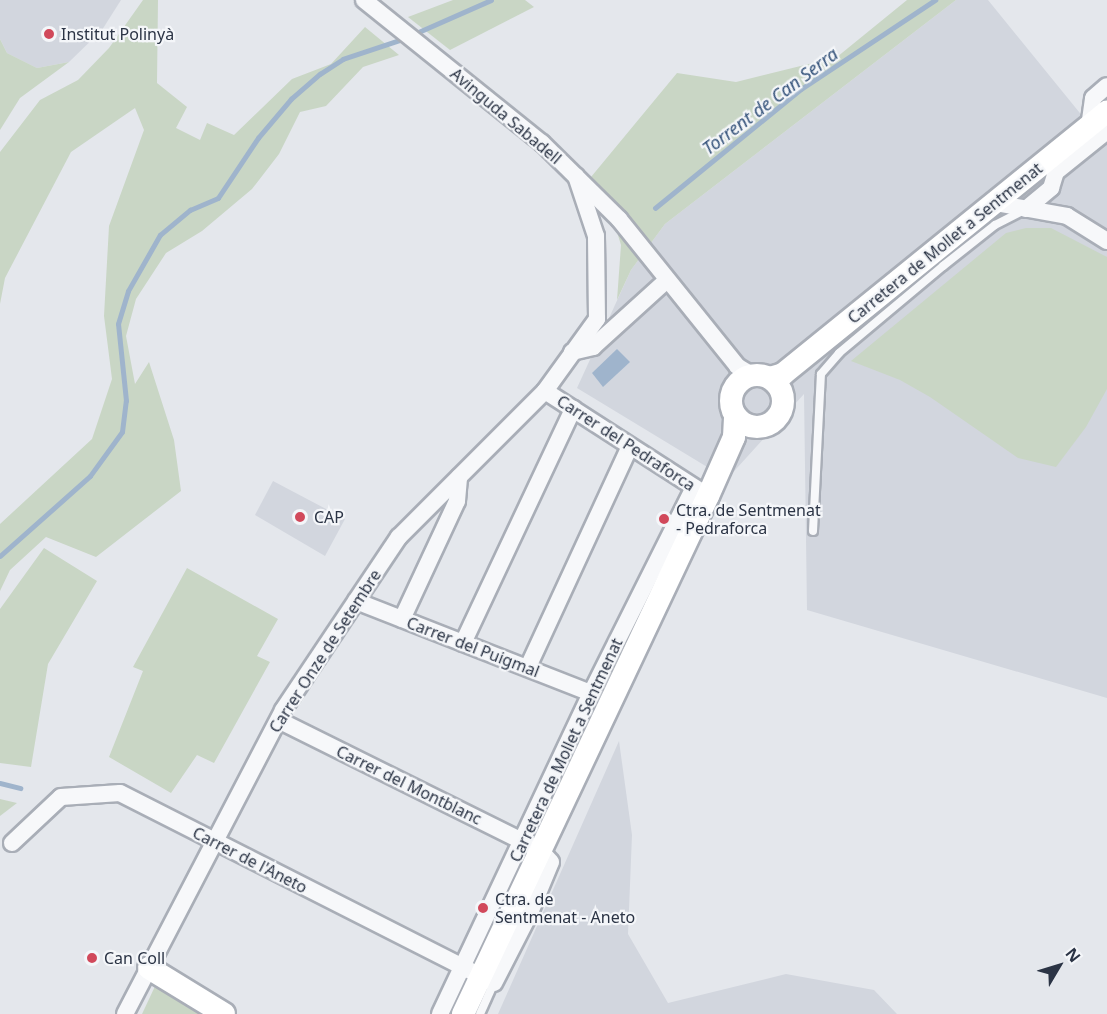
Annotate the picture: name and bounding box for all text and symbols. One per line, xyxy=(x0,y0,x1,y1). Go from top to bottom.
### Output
place label: Institut Polinyà xyxy=(61,24,174,44)
marker: Institut Polinyà xyxy=(42,27,56,41)
water label: Torrent de Can Serra xyxy=(698,43,842,159)
street label: Avinguda Sabadell xyxy=(447,64,565,168)
street label: Carretera de Mollet a Sentmenat xyxy=(844,158,1046,328)
street label: Carrer del Pedraforca xyxy=(553,391,699,495)
place label: Ctra. de Sentmenat - Pedraforca xyxy=(676,500,821,538)
place label: CAP xyxy=(314,507,344,527)
marker: CAP xyxy=(291,508,309,526)
marker: Ctra. de Sentmenat - Pedraforca xyxy=(657,512,671,526)
street label: Carrer Onze de Setembre xyxy=(265,566,385,736)
street label: Carrer del Puigmal xyxy=(404,613,542,681)
street label: Carretera de Mollet a Sentmenat xyxy=(506,635,626,865)
street label: Carrer del Montblanc xyxy=(333,741,485,829)
street label: Carrer de l'Aneto xyxy=(190,823,310,897)
place label: Ctra. de Sentmenat - Aneto xyxy=(495,889,635,927)
marker: Ctra. de Sentmenat - Aneto xyxy=(476,901,490,915)
north arrow xyxy=(1029,936,1089,996)
text: N xyxy=(1061,943,1086,967)
place label: Can Coll xyxy=(104,948,165,968)
marker: Can Coll xyxy=(85,951,99,965)

